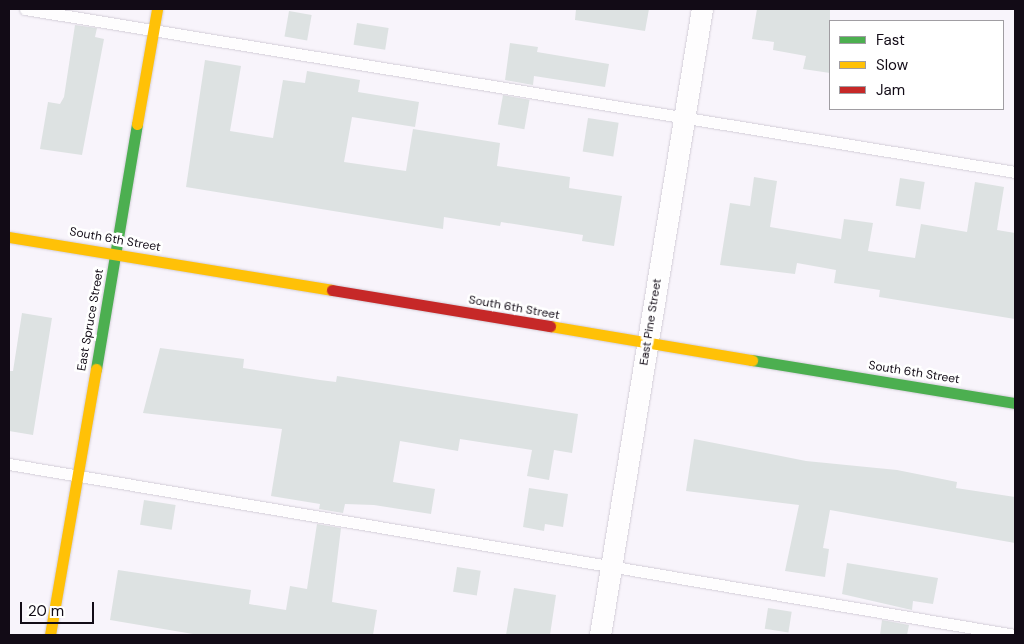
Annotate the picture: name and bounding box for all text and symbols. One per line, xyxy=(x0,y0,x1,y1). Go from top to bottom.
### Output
legend xyxy=(829,20,1004,110)
text: Fast xyxy=(876,30,905,50)
text: Slow xyxy=(876,55,908,75)
text: Jam xyxy=(876,80,905,100)
street label: South 6th Street xyxy=(68,225,162,255)
street label: East Spruce Street xyxy=(75,268,107,372)
street label: East Pine Street xyxy=(637,278,665,366)
street label: South 6th Street xyxy=(467,293,561,323)
street label: South 6th Street xyxy=(867,359,961,387)
scale bar xyxy=(22,592,96,624)
text: 20 m xyxy=(28,601,64,621)

